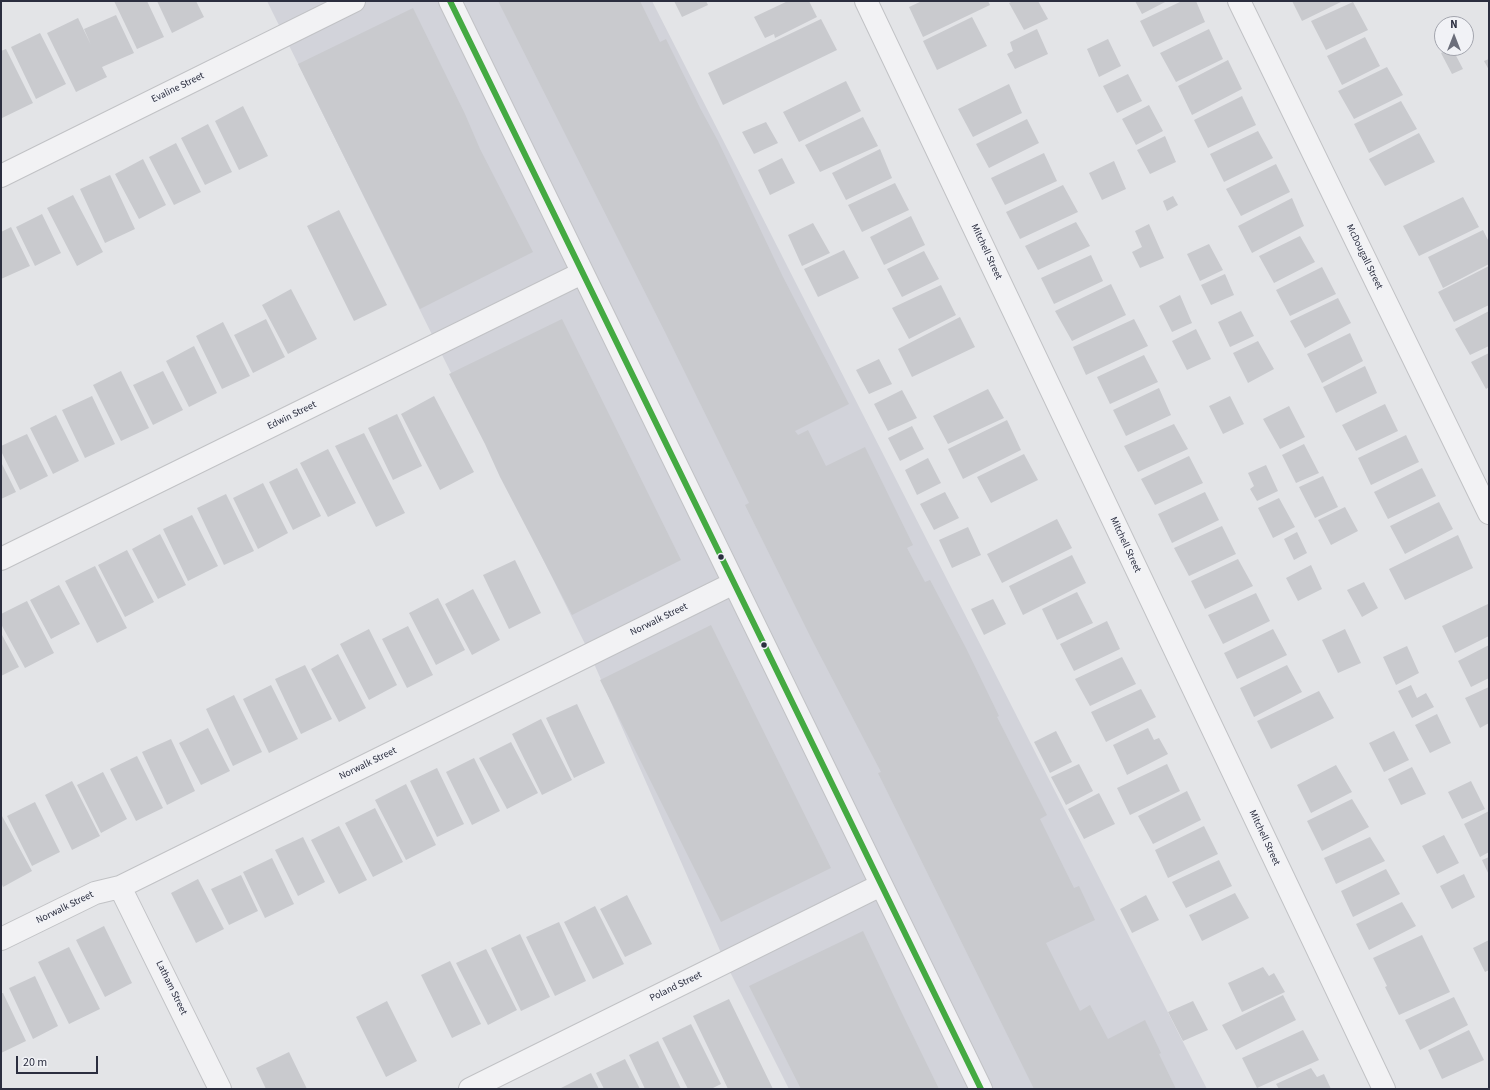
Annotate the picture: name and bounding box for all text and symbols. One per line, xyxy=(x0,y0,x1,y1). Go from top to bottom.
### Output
north arrow xyxy=(1434,16,1474,56)
text: N xyxy=(1450,17,1458,32)
street label: Evaline Street xyxy=(150,70,206,106)
street label: Mitchell Street xyxy=(968,222,1004,282)
street label: McDougall Street xyxy=(1343,223,1385,291)
street label: Edwin Street xyxy=(266,399,318,433)
street label: Mitchell Street xyxy=(1107,515,1143,575)
unlabelled marker xyxy=(716,552,726,562)
street label: Norwalk Street xyxy=(628,601,690,639)
unlabelled marker xyxy=(759,640,769,650)
street label: Norwalk Street xyxy=(337,745,399,783)
street label: Mitchell Street xyxy=(1246,808,1282,868)
street label: Norwalk Street xyxy=(34,889,96,927)
street label: Latham Street xyxy=(153,959,189,1017)
street label: Poland Street xyxy=(648,969,704,1005)
scale bar xyxy=(18,1048,100,1074)
text: 20 m xyxy=(23,1054,47,1071)

